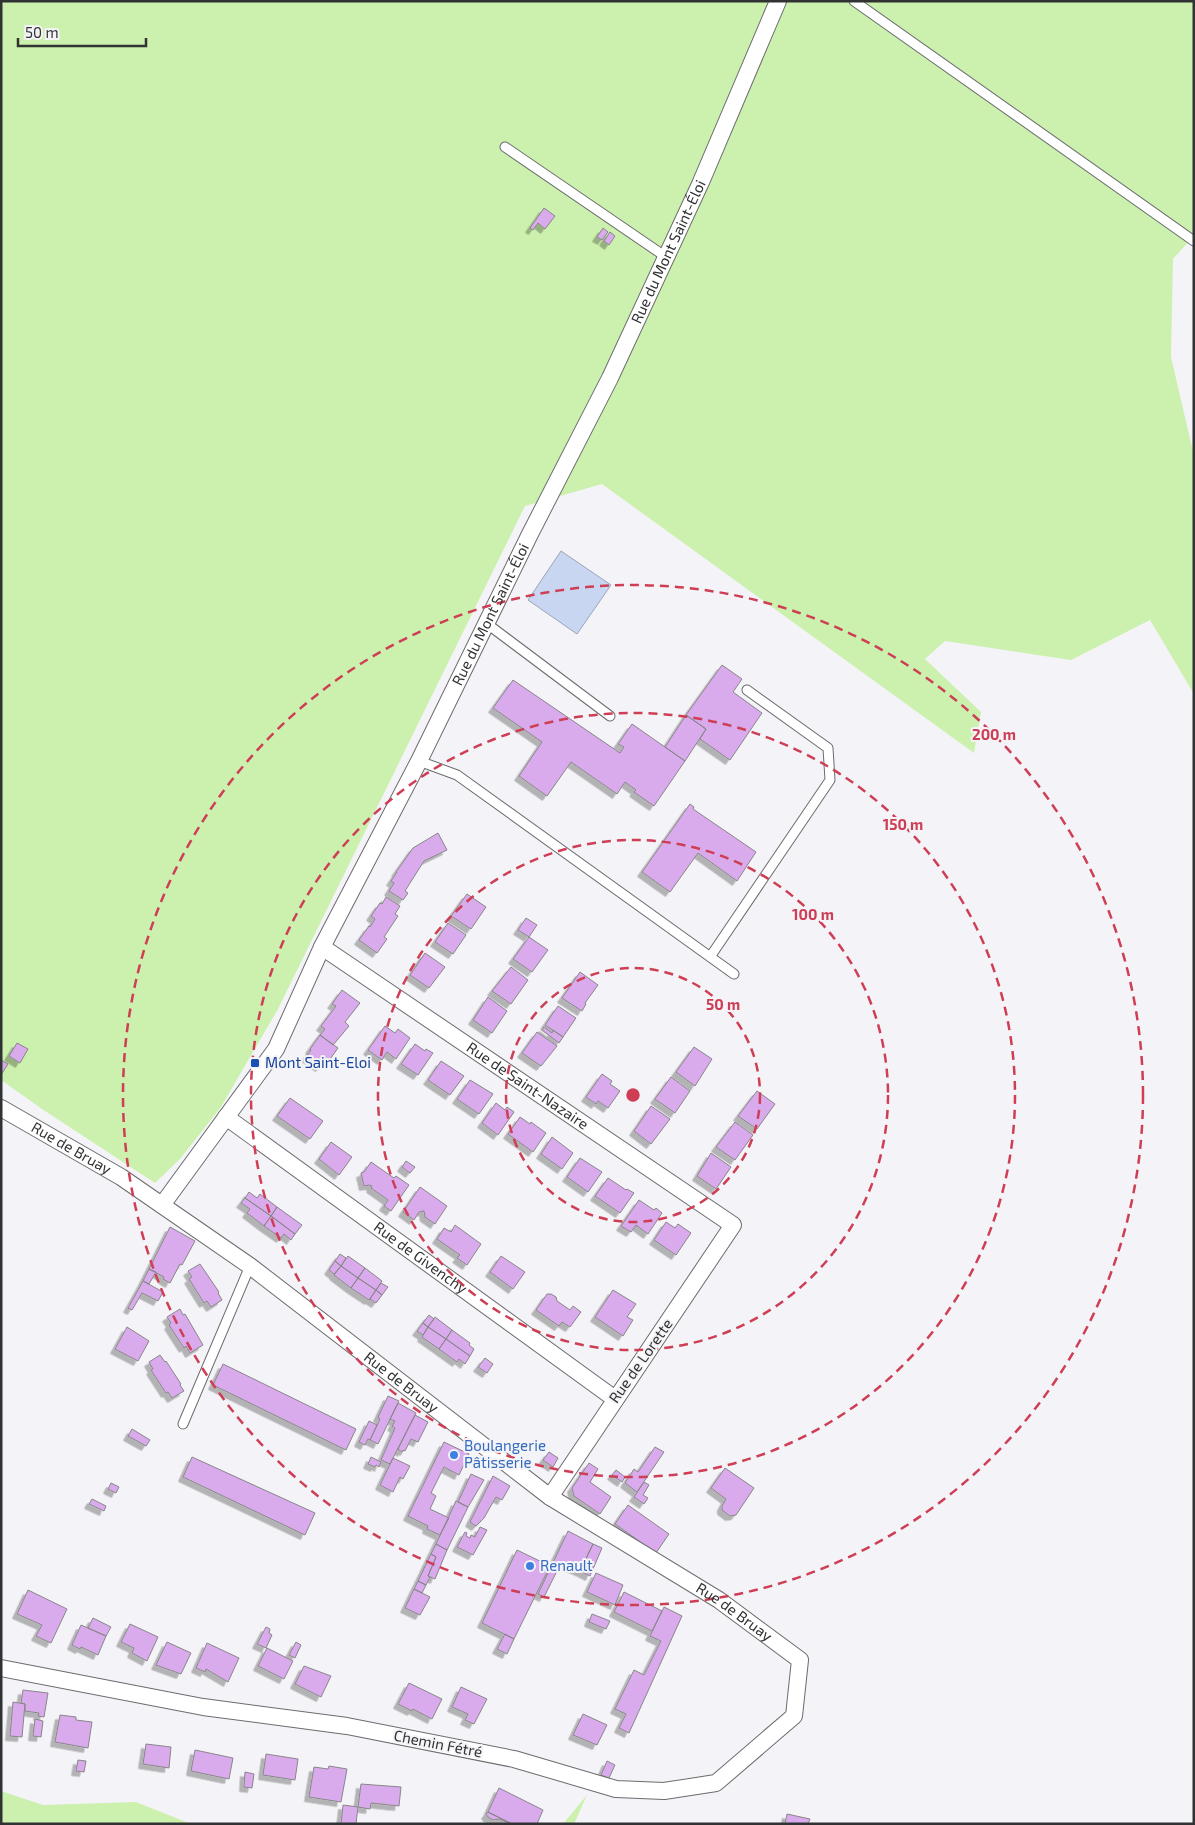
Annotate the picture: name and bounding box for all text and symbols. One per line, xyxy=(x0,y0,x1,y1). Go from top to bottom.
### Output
scale bar xyxy=(18,15,145,47)
text: 50 m xyxy=(25,23,59,41)
street label: Rue du Mont Saint-Éloi xyxy=(627,177,709,326)
street label: Rue du Mont Saint-Éloi xyxy=(447,540,532,688)
text: 200 m xyxy=(972,725,1016,743)
text: 150 m xyxy=(883,815,923,833)
text: 100 m xyxy=(792,905,834,923)
text: 50 m xyxy=(706,995,740,1013)
street label: Rue de Saint-Nazaire xyxy=(464,1038,592,1133)
place label: Mont Saint-Eloi xyxy=(265,1053,371,1071)
marker: Mont Saint-Eloi xyxy=(249,1057,261,1069)
centre of rings xyxy=(624,1086,642,1104)
street label: Rue de Bruay xyxy=(28,1117,115,1178)
street label: Rue de Givenchy xyxy=(371,1217,471,1297)
street label: Rue de Lorette xyxy=(604,1315,676,1406)
street label: Rue de Bruay xyxy=(361,1347,443,1416)
place label: Boulangerie Pâtisserie xyxy=(464,1436,546,1471)
marker: Boulangerie Pâtisserie xyxy=(448,1449,460,1461)
place label: Renault xyxy=(540,1556,593,1574)
marker: Renault xyxy=(524,1560,536,1572)
street label: Rue de Bruay xyxy=(693,1578,776,1645)
street label: Chemin Fétré xyxy=(392,1726,484,1760)

